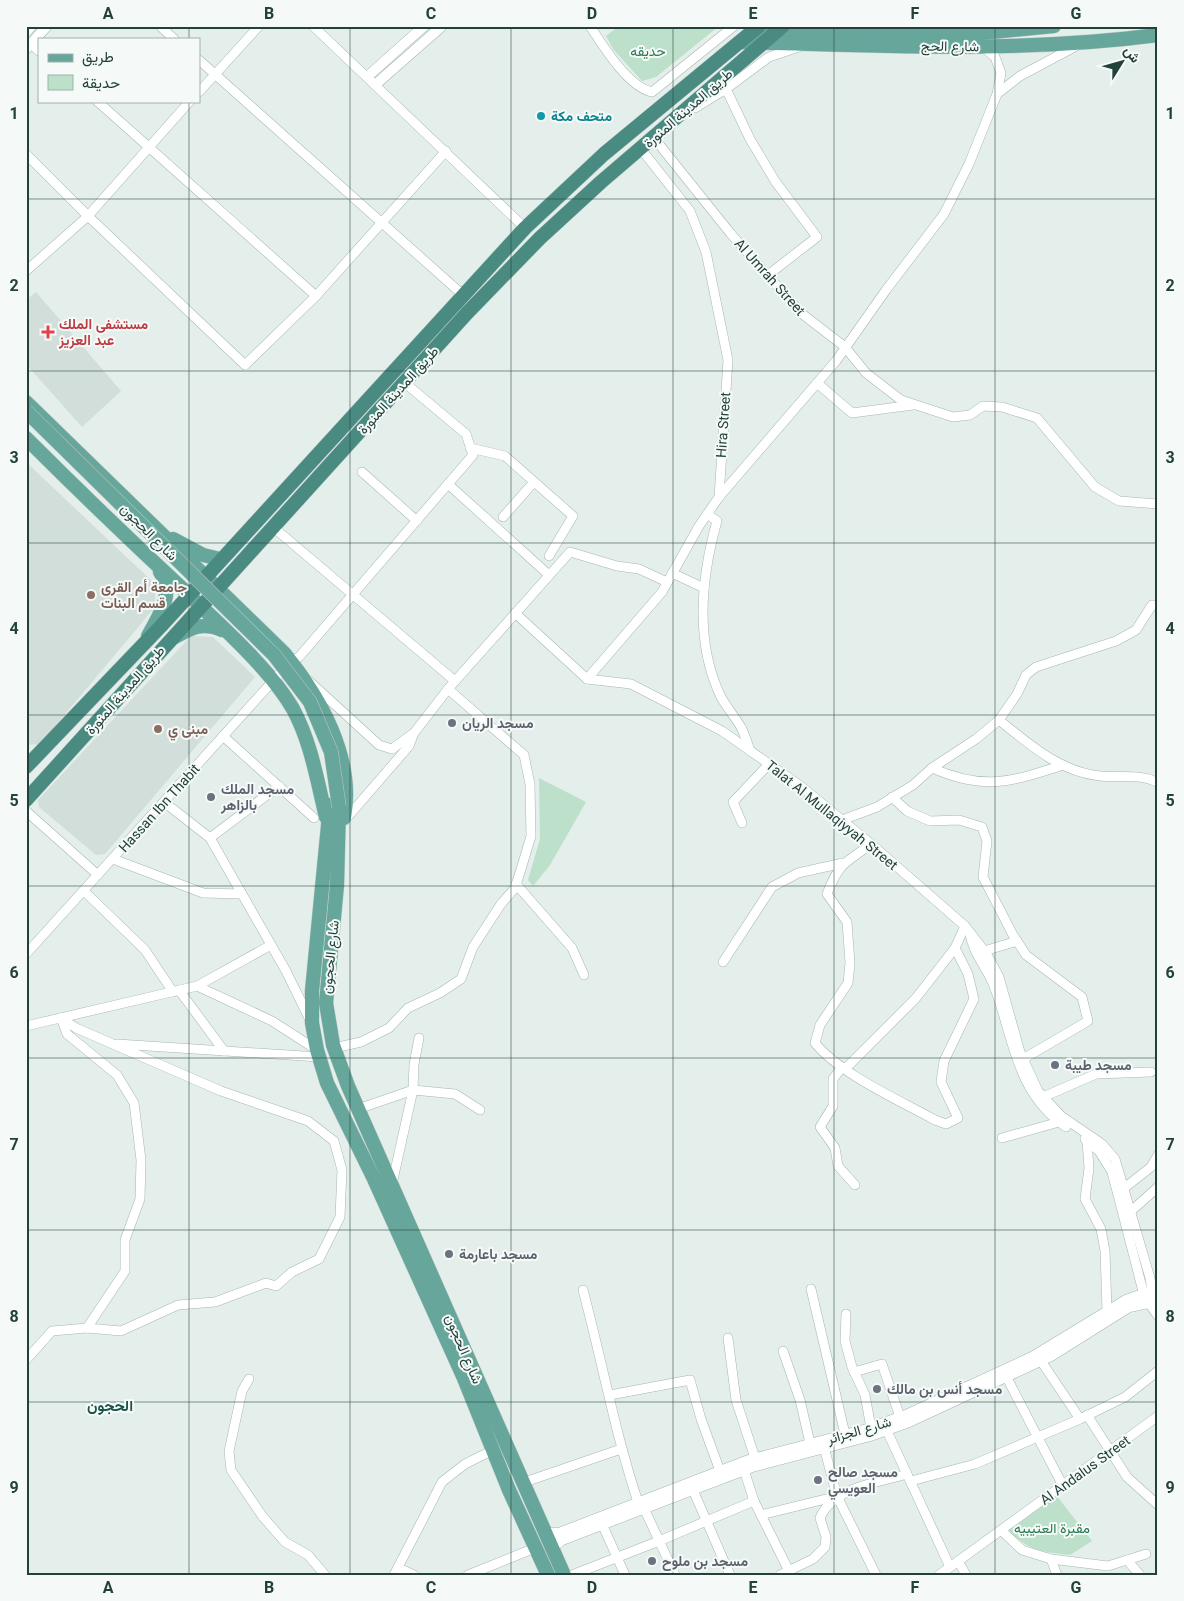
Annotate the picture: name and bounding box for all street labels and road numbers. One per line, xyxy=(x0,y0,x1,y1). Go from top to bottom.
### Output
street label: شارع الحج xyxy=(921,37,979,58)
street label: طريق المدينة المنورة xyxy=(640,65,736,152)
street label: Al Umrah Street xyxy=(731,235,809,319)
street label: طريق المدينة المنورة xyxy=(355,343,442,438)
street label: Hira Street xyxy=(713,391,733,458)
street label: شارع الحجون xyxy=(115,500,181,566)
street label: طريق المدينة المنورة xyxy=(82,642,169,738)
street label: Talat Al Mullaqiyyah Street xyxy=(763,757,901,873)
street label: Hassan Ibn Thabit xyxy=(115,760,203,855)
street label: شارع الحجون xyxy=(318,920,345,995)
street label: شارع الحجون xyxy=(439,1312,486,1387)
street label: شارع الجزائر xyxy=(824,1413,894,1450)
street label: Al Andalus Street xyxy=(1037,1432,1133,1508)

